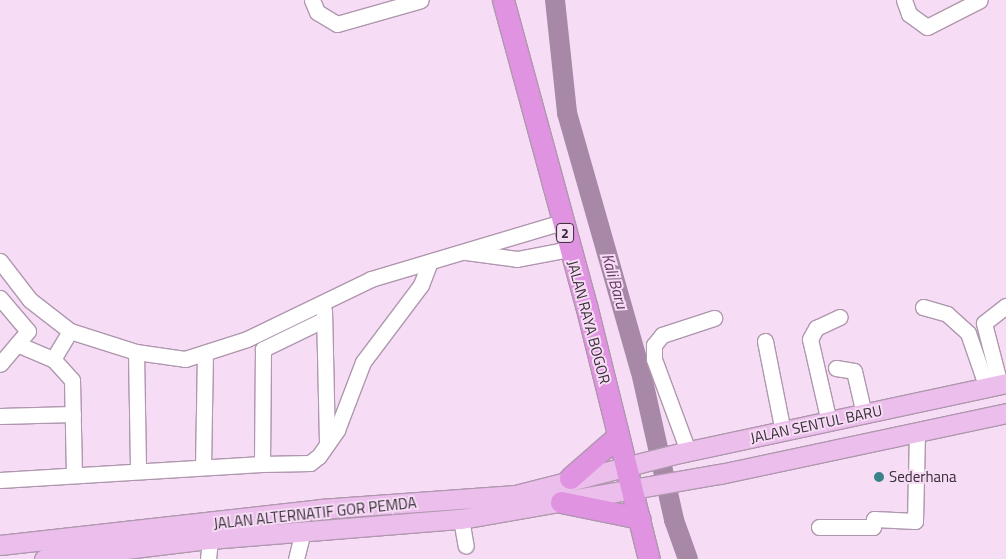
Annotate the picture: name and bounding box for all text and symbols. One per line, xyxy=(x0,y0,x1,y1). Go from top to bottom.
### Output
road number: 2 xyxy=(555,222,575,244)
water label: Kali Baru xyxy=(598,251,632,311)
street label: JALAN RAYA BOGOR xyxy=(564,258,614,386)
street label: JALAN SENTUL BARU xyxy=(748,401,884,447)
place label: Sederhana xyxy=(889,468,957,486)
marker: Sederhana xyxy=(873,471,885,483)
street label: JALAN ALTERNATIF GOR PEMDA xyxy=(213,493,417,533)

